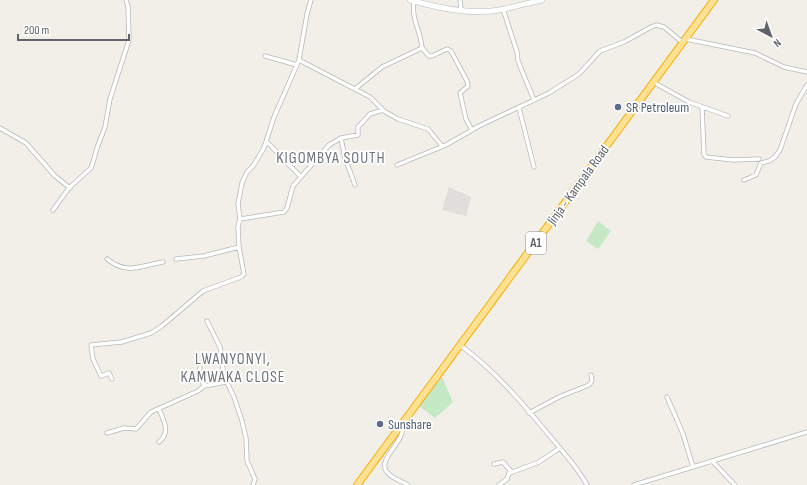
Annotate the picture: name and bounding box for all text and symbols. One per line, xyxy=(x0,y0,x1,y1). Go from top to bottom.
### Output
scale bar xyxy=(18,16,129,42)
north arrow xyxy=(751,16,791,56)
text: 200 m xyxy=(24,23,50,38)
text: N xyxy=(771,36,784,50)
place label: SR Petroleum xyxy=(626,99,689,116)
marker: SR Petroleum xyxy=(613,102,623,112)
street label: Jinja - Kampala Road xyxy=(543,142,613,229)
district label: KIGOMBYA SOUTH xyxy=(276,149,386,168)
road number: A1 xyxy=(526,232,546,254)
district label: LWANYONYI, KAMWAKA CLOSE xyxy=(181,350,285,387)
place label: Sunshare xyxy=(388,416,432,433)
marker: Sunshare xyxy=(375,419,385,429)

